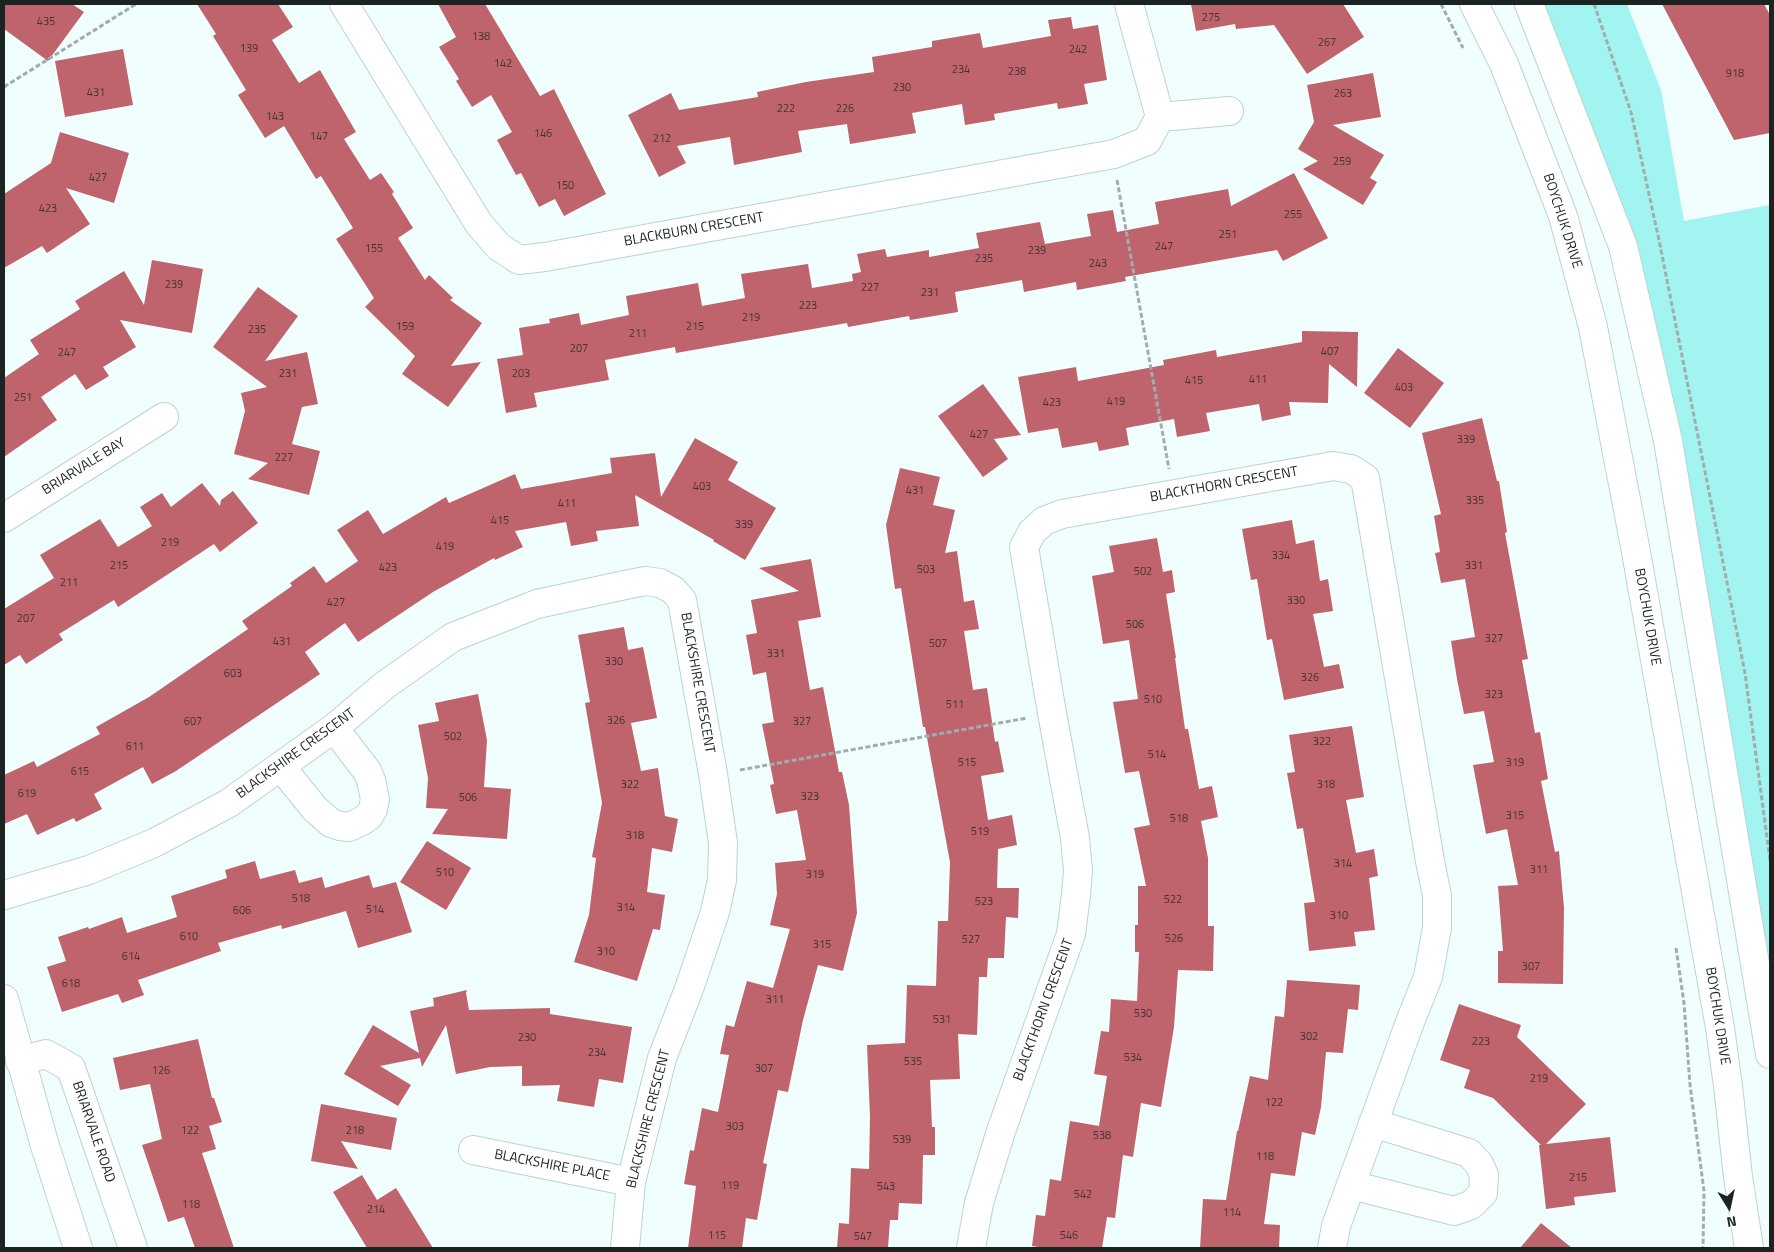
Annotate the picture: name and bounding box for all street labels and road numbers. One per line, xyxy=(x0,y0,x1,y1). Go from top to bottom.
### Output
street label: BOYCHUK DRIVE xyxy=(1539,171,1585,271)
street label: BLACKBURN CRESCENT xyxy=(623,209,765,251)
street label: BRIARVALE BAY xyxy=(39,435,129,499)
street label: BLACKTHORN CRESCENT xyxy=(1149,464,1299,506)
street label: BOYCHUK DRIVE xyxy=(1630,567,1664,667)
street label: BLACKSHIRE CRESCENT xyxy=(676,611,718,755)
street label: BLACKSHIRE CRESCENT xyxy=(233,705,359,803)
street label: BLACKTHORN CRESCENT xyxy=(1010,937,1078,1083)
street label: BOYCHUK DRIVE xyxy=(1701,966,1733,1066)
street label: BLACKSHIRE CRESCENT xyxy=(624,1048,674,1190)
street label: BRIARVALE ROAD xyxy=(68,1079,118,1185)
street label: BLACKSHIRE PLACE xyxy=(493,1147,611,1185)

